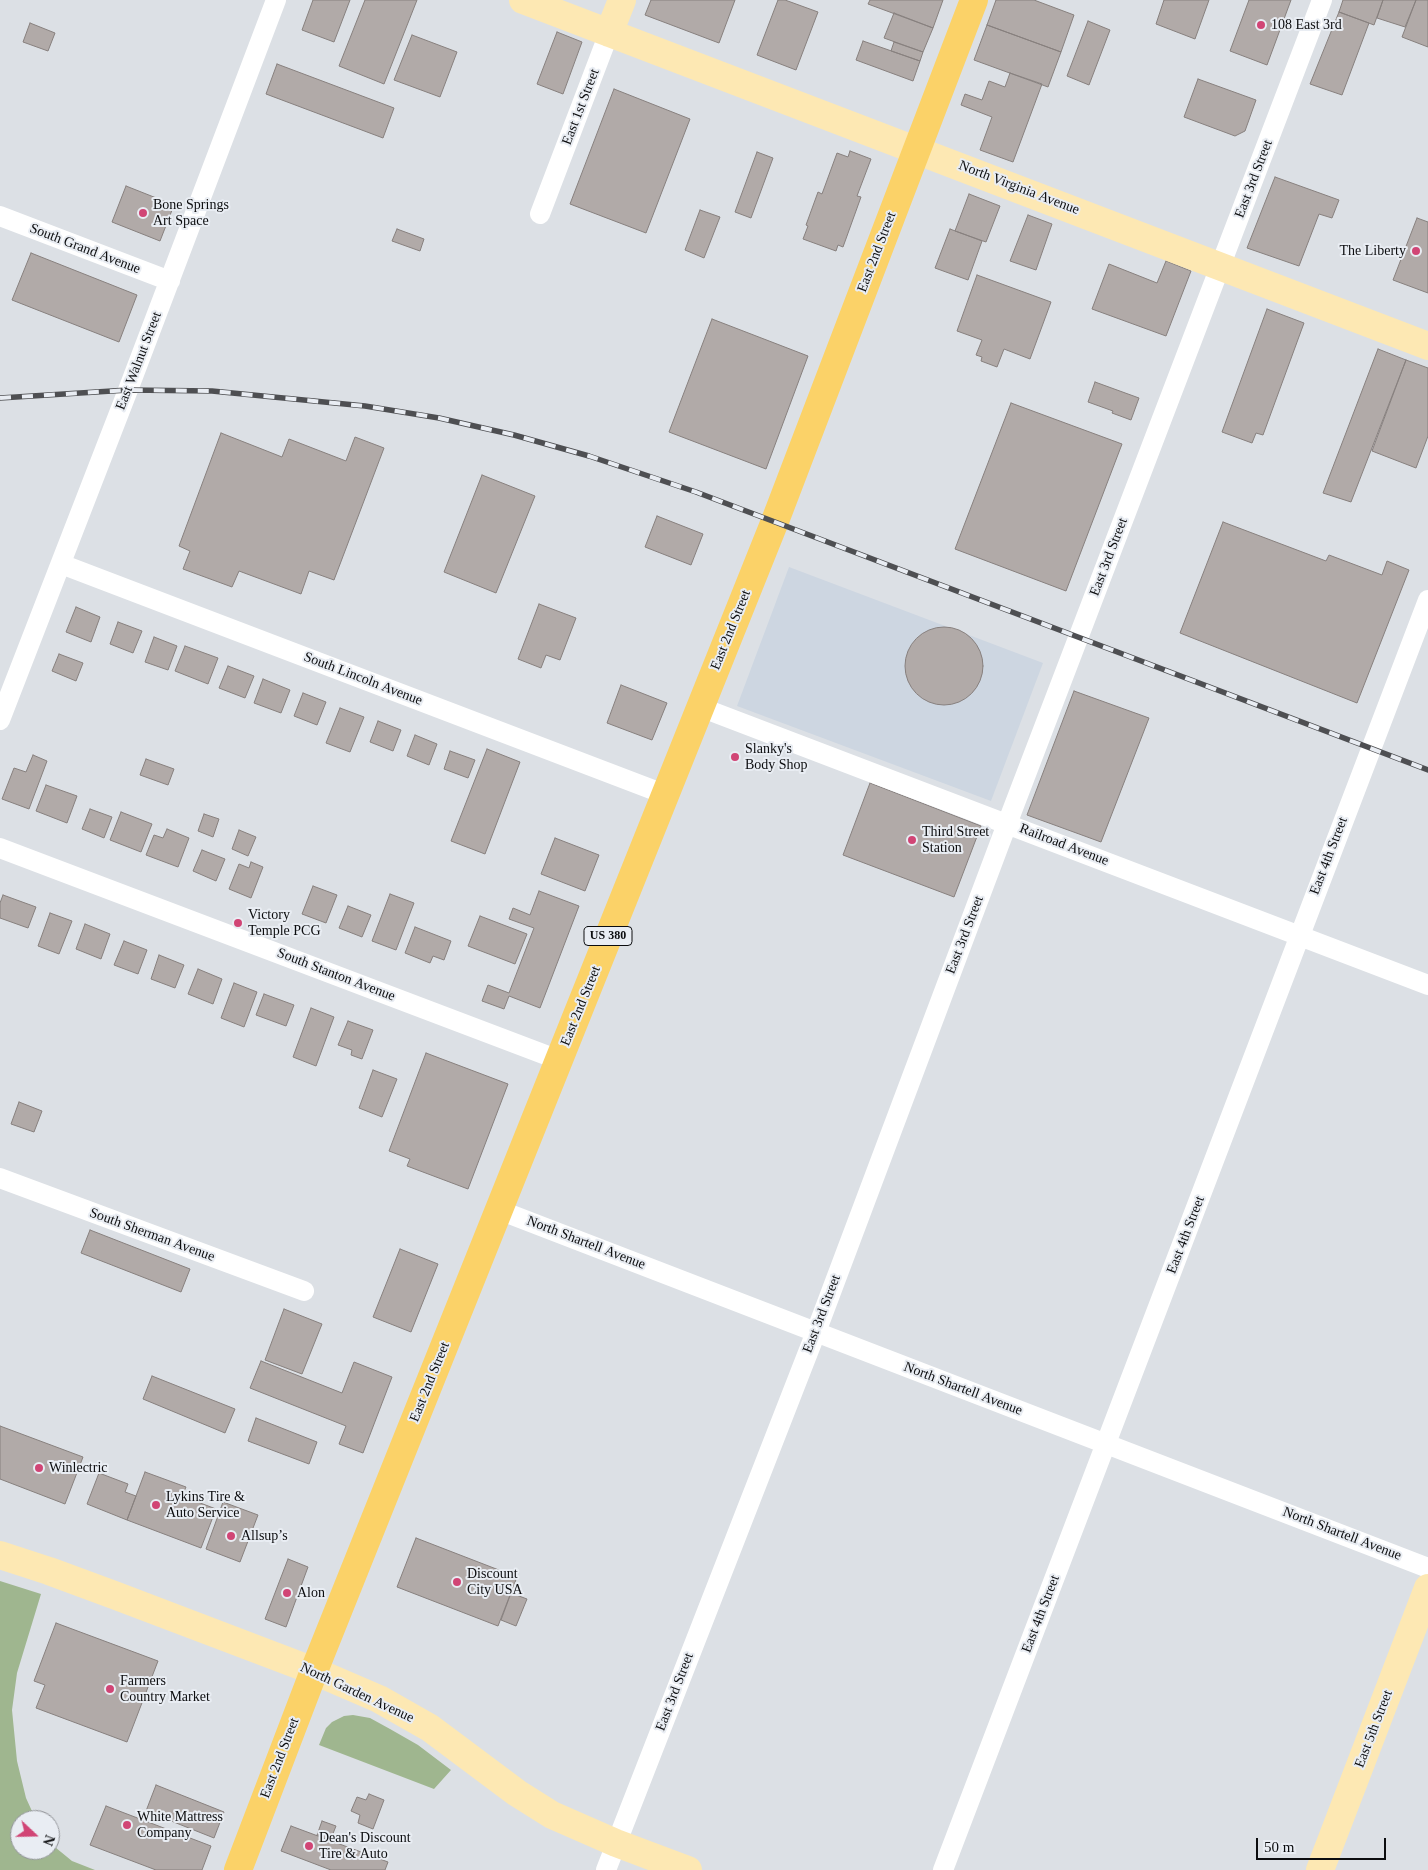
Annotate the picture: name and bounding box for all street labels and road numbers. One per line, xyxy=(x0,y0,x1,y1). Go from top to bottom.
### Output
street label: East 1st Street xyxy=(559,67,603,147)
street label: East 3rd Street xyxy=(1231,138,1277,220)
street label: North Virginia Avenue xyxy=(956,157,1082,219)
street label: East 2nd Street xyxy=(854,209,900,295)
street label: South Grand Avenue xyxy=(27,220,143,278)
street label: East Walnut Street xyxy=(113,310,165,412)
street label: East 3rd Street xyxy=(1086,516,1132,598)
street label: East 2nd Street xyxy=(707,588,755,672)
street label: South Lincoln Avenue xyxy=(301,649,425,709)
street label: East 4th Street xyxy=(1307,815,1351,897)
street label: Railroad Avenue xyxy=(1017,820,1111,870)
street label: East 3rd Street xyxy=(942,894,988,976)
road number: US 380 xyxy=(584,926,632,946)
street label: South Stanton Avenue xyxy=(275,945,397,1005)
street label: East 2nd Street xyxy=(557,964,605,1048)
street label: East 4th Street xyxy=(1164,1194,1208,1276)
street label: South Sherman Avenue xyxy=(87,1205,217,1265)
street label: North Shartell Avenue xyxy=(524,1213,648,1273)
street label: East 3rd Street xyxy=(799,1273,845,1355)
street label: East 2nd Street xyxy=(406,1340,454,1424)
street label: North Shartell Avenue xyxy=(901,1359,1025,1419)
street label: North Shartell Avenue xyxy=(1280,1504,1404,1564)
street label: East 4th Street xyxy=(1019,1573,1063,1655)
street label: East 3rd Street xyxy=(652,1651,698,1733)
street label: North Garden Avenue xyxy=(298,1659,416,1727)
street label: East 5th Street xyxy=(1352,1688,1396,1770)
street label: East 2nd Street xyxy=(257,1715,303,1801)

